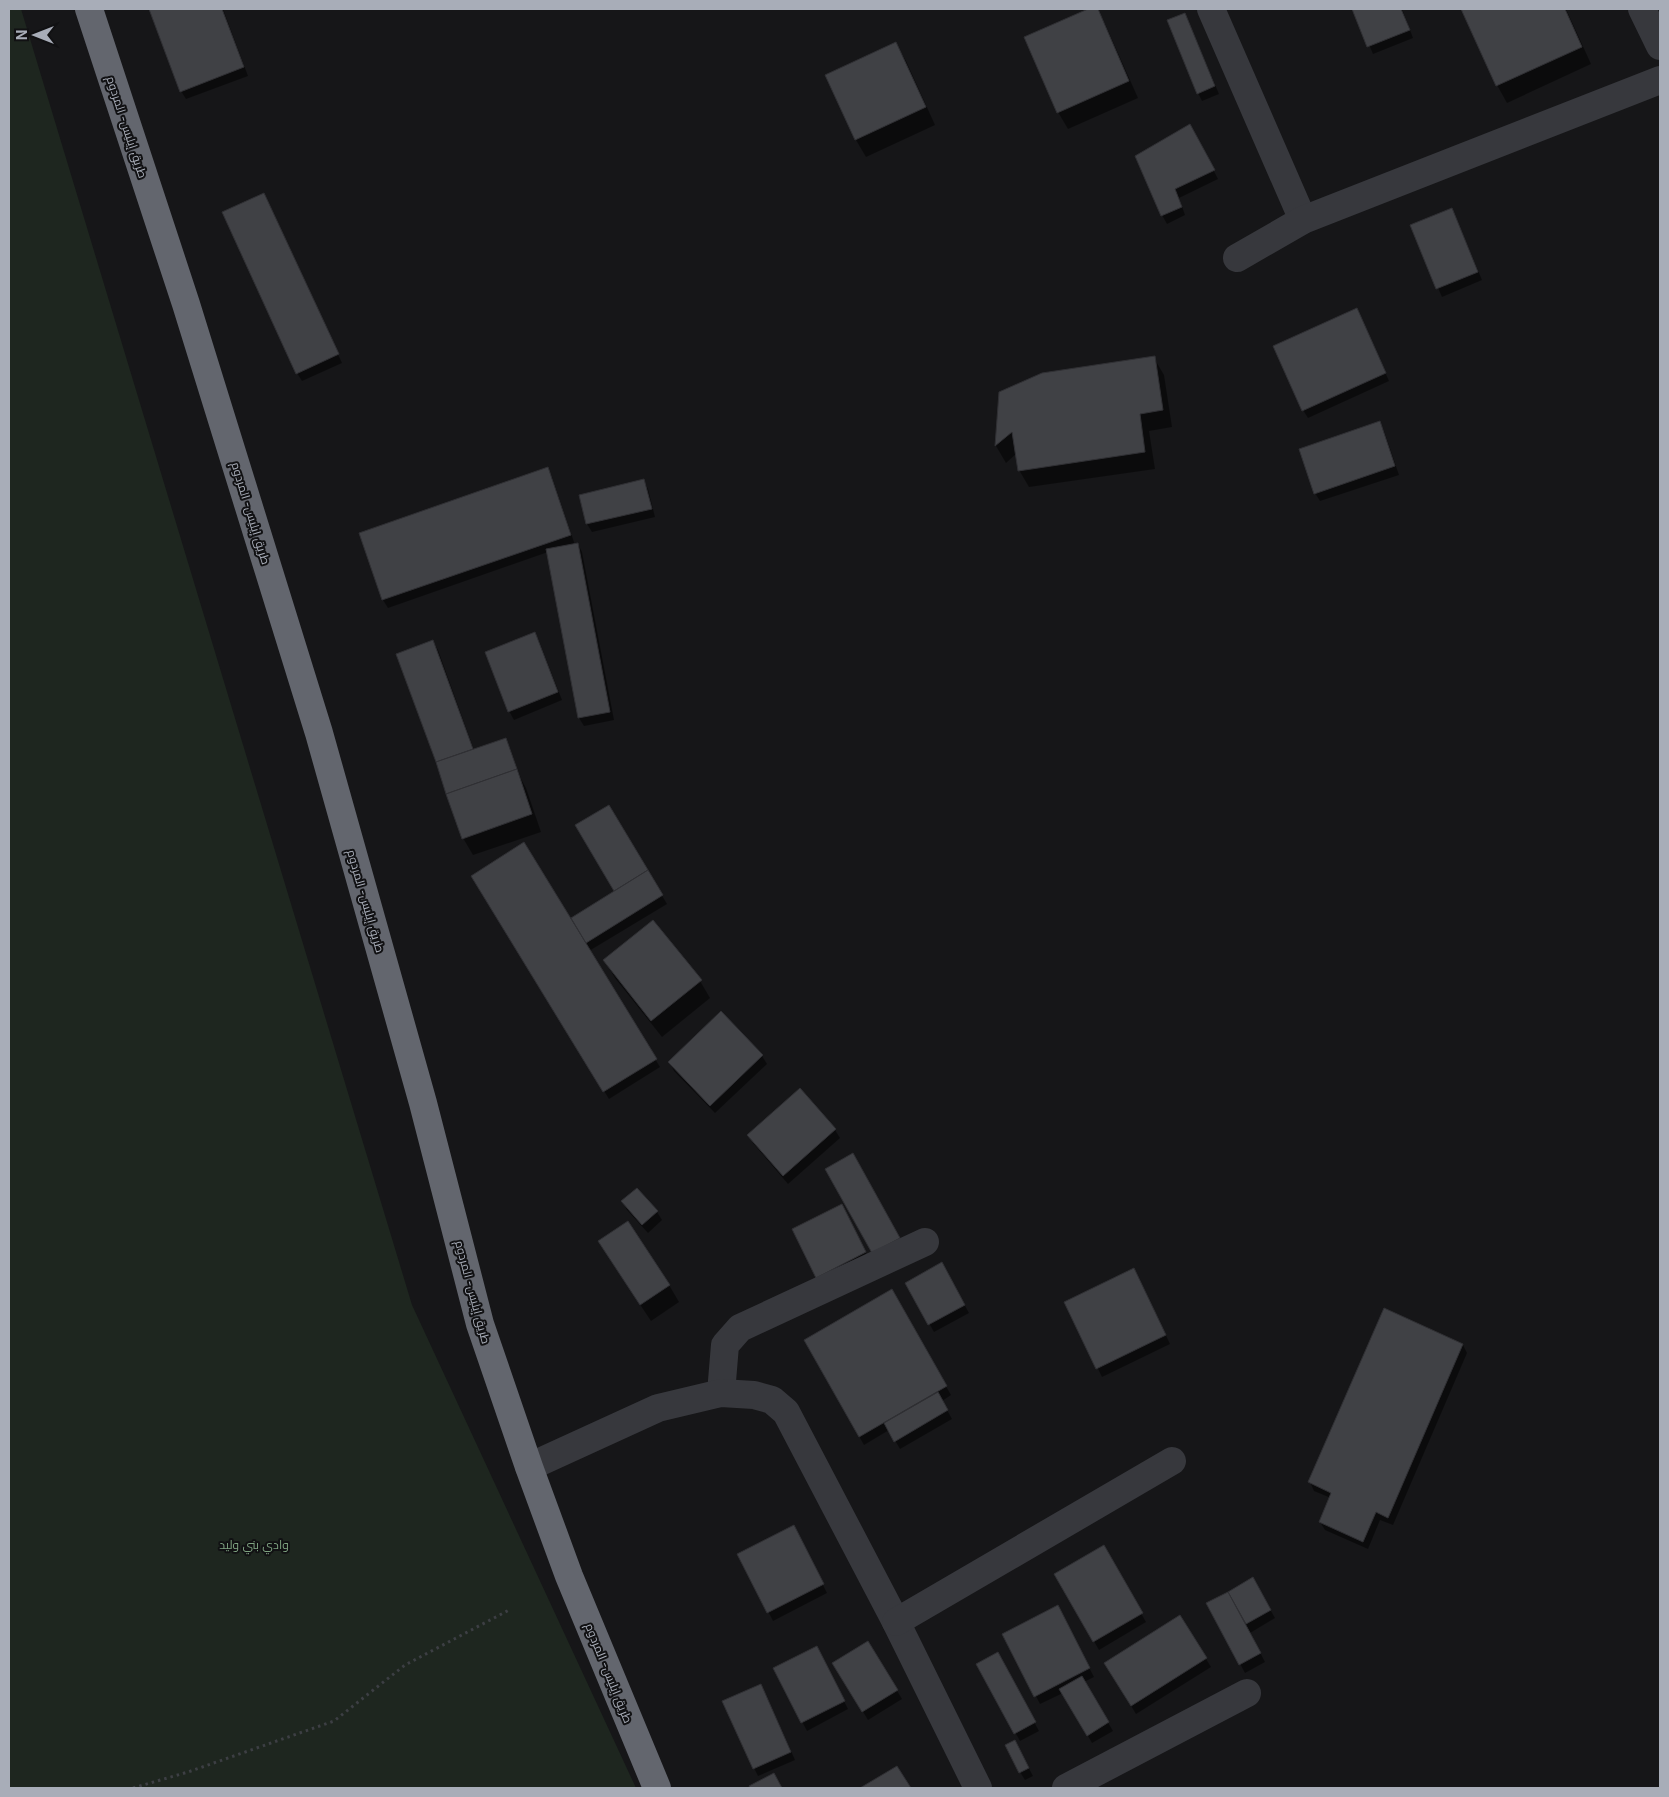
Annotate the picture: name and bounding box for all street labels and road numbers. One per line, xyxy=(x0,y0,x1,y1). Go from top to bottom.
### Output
street label: طريق إيليس- المردوم xyxy=(102,74,151,180)
street label: طريق إيليس- المردوم xyxy=(227,460,274,566)
street label: طريق إيليس- المردوم xyxy=(343,848,388,955)
street label: طريق إيليس- المردوم xyxy=(451,1239,494,1346)
street label: طريق إيليس- المردوم xyxy=(581,1621,636,1726)

